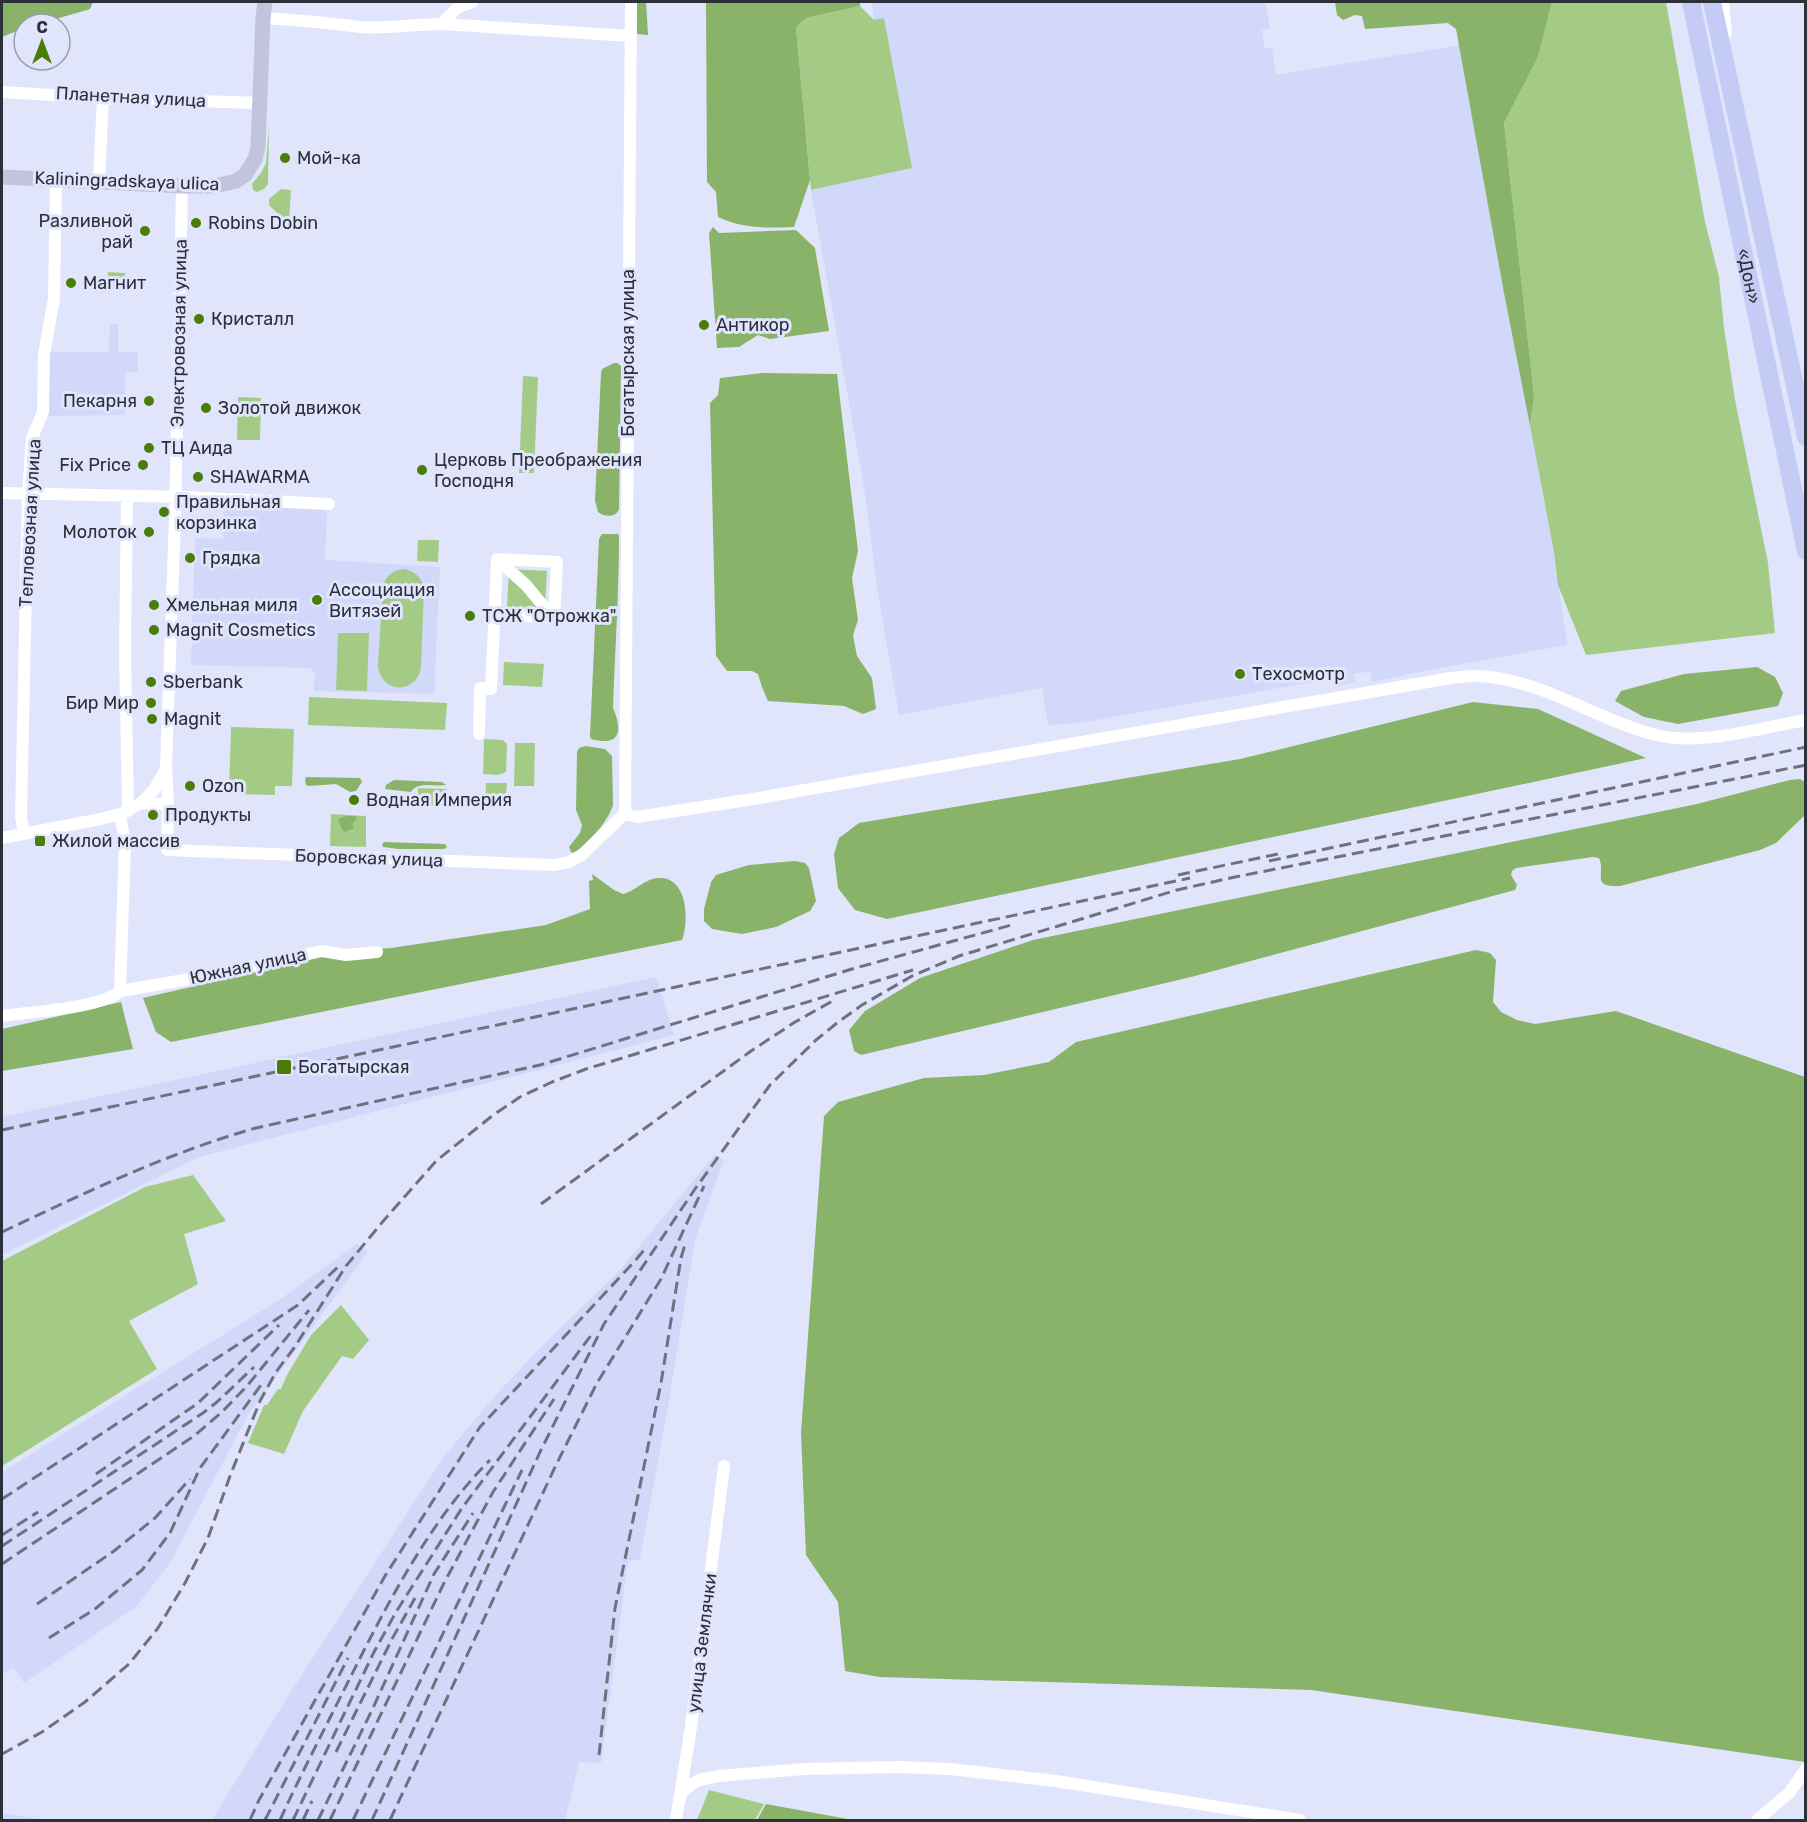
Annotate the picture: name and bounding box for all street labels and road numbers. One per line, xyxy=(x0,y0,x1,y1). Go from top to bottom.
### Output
street label: Планетная улица xyxy=(55,82,207,112)
street label: Kaliningradskaya ulica xyxy=(34,167,220,195)
street label: Электровозная улица xyxy=(166,239,192,427)
street label: «Дон» xyxy=(1732,246,1765,306)
street label: Богатырская улица xyxy=(617,269,639,437)
street label: Тепловозная улица xyxy=(15,438,45,608)
street label: Боровская улица xyxy=(294,844,444,872)
street label: Южная улица xyxy=(188,943,308,989)
street label: улица Землячки xyxy=(683,1572,721,1714)

